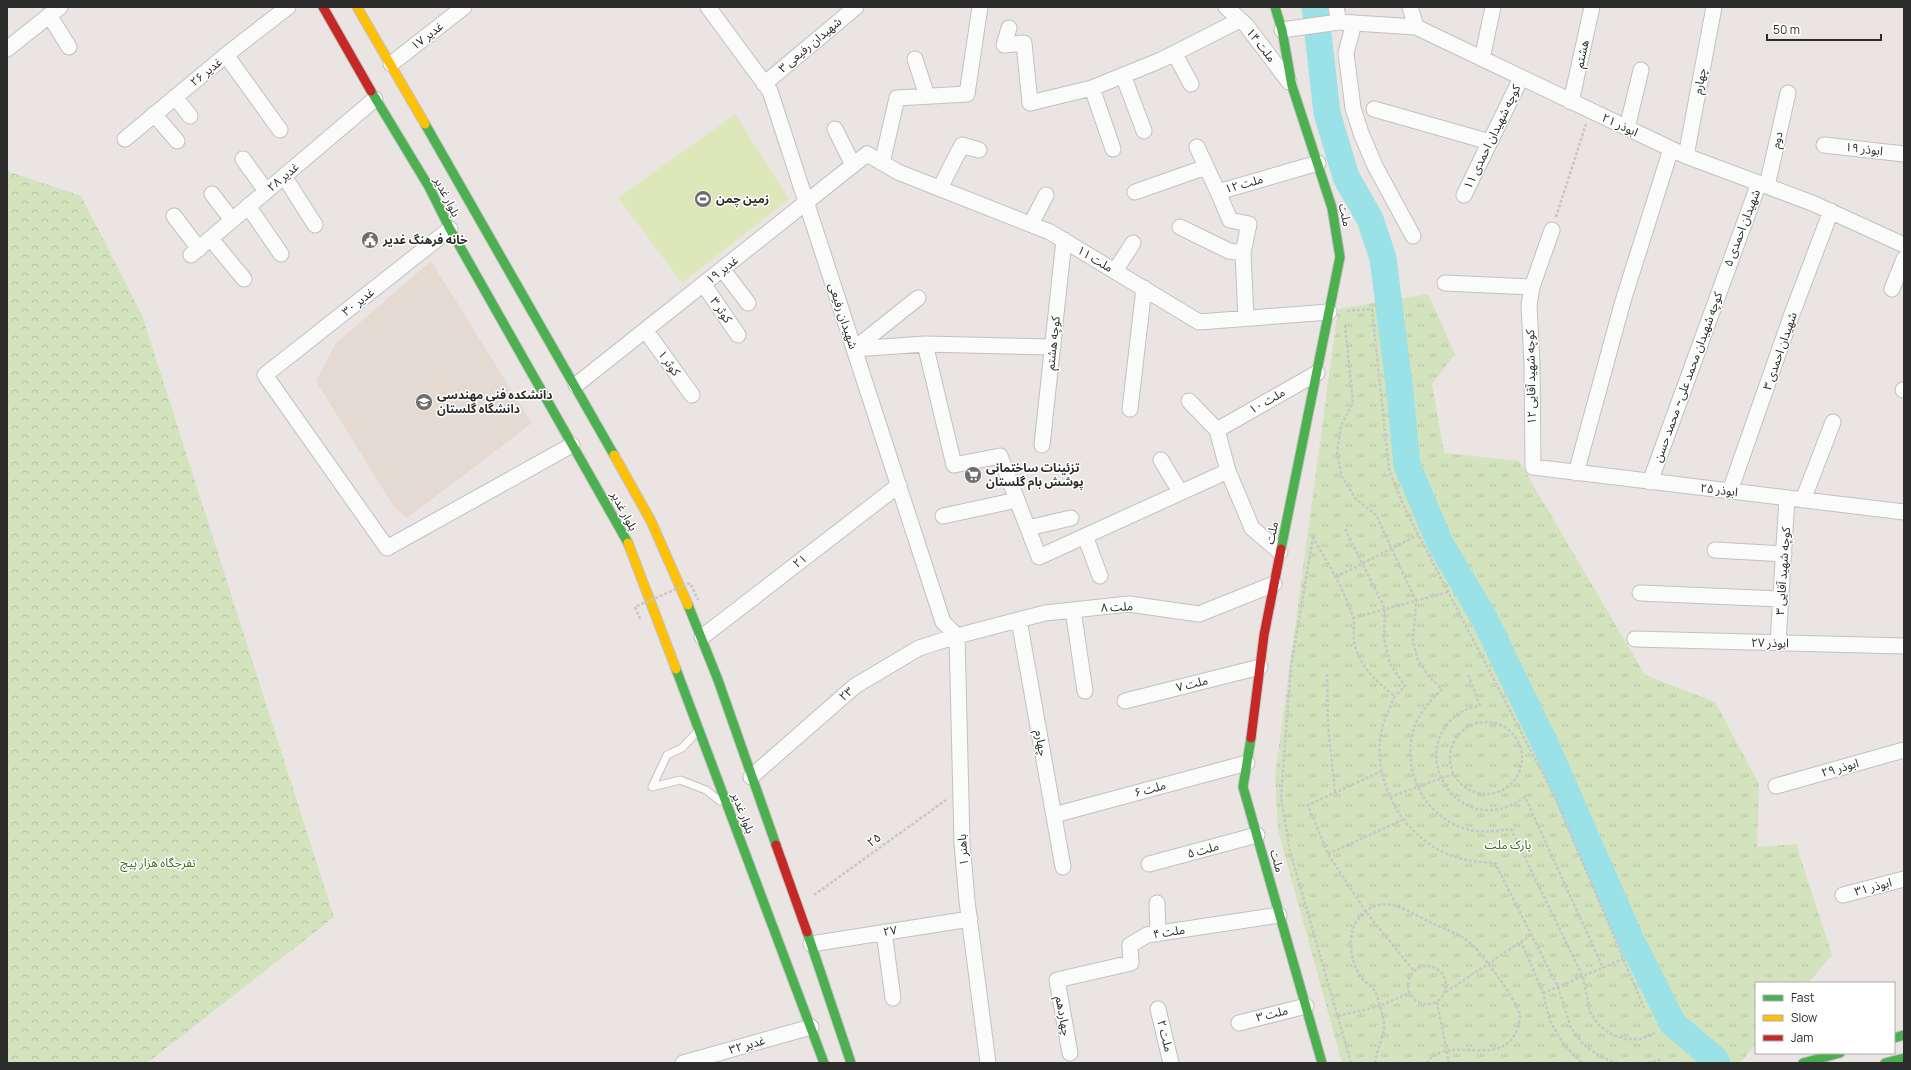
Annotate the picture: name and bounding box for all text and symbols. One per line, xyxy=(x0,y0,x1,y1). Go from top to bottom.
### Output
street label: ۳ شهیدان رفیعی xyxy=(774,13,845,76)
scale bar xyxy=(1767,16,1881,42)
street label: ۱۷ غدیر xyxy=(407,18,446,54)
text: 50 m xyxy=(1773,21,1800,38)
street label: ۱۴ ملت xyxy=(1243,24,1280,65)
street label: هشتم xyxy=(1570,38,1594,70)
street label: ۲۶ غدیر xyxy=(186,53,225,90)
street label: چهارم xyxy=(1689,66,1711,96)
street label: کوچه شهیدان احمدی ۱۱ xyxy=(1459,81,1525,192)
street label: ۲۱ ابوذر xyxy=(1599,109,1641,140)
street label: دوم xyxy=(1766,130,1788,150)
street label: ابوذر ۱۹ xyxy=(1844,138,1884,159)
street label: ۲۸ غدیر xyxy=(263,158,302,195)
street label: ۱۲ ملت xyxy=(1223,170,1265,197)
street label: بلوار غدیر xyxy=(430,173,465,220)
street label: شهیدان احمدی ۵ xyxy=(1719,187,1764,269)
sports icon: زمین چمن xyxy=(693,189,713,209)
place label: زمین چمن xyxy=(716,190,769,208)
street label: ملت xyxy=(1335,202,1356,228)
public building icon: خانه فرهنگ غدیر xyxy=(360,230,380,250)
place label: خانه فرهنگ غدیر xyxy=(382,231,468,248)
street label: ۱۱ ملت xyxy=(1074,241,1116,276)
street label: ۱۹ غدیر xyxy=(702,252,741,288)
street label: شهیدان رفیعی xyxy=(825,281,862,351)
street label: غدیر ۳۰ xyxy=(338,284,377,320)
street label: کوچه شهیدان محمد علی~ محمد حسن xyxy=(1649,288,1727,464)
street label: ۳ کوثر xyxy=(706,293,737,327)
street label: شهیدان احمدی ۳ xyxy=(1758,310,1801,392)
street label: کوچه هشتم xyxy=(1041,314,1065,371)
street label: کوچه شهید آقایی ۱۲ xyxy=(1521,328,1540,425)
street label: ۱ کوثر xyxy=(654,346,685,380)
street label: ملت ۱۰ xyxy=(1246,383,1288,418)
place label: دانشکده فنی مهندسی دانشگاه گلستان xyxy=(437,386,552,417)
school or university icon: دانشکده فنی مهندسی دانشگاه گلستان xyxy=(414,392,434,412)
place label: تزئینات ساختمانی پوشش بام گلستان xyxy=(986,459,1084,491)
supermarket icon: تزئینات ساختمانی پوشش بام گلستان xyxy=(963,465,983,485)
street label: ابوذر ۲۵ xyxy=(1699,479,1739,500)
street label: بلوار غدیر xyxy=(606,487,642,534)
street label: ملت xyxy=(1261,520,1282,546)
street label: کوچه شهید آقایی ۳ xyxy=(1771,525,1794,615)
street label: ۲۱ xyxy=(789,550,810,572)
street label: ۸ ملت xyxy=(1100,597,1134,616)
street label: ابوذر ۲۷ xyxy=(1751,634,1789,651)
street label: ۷ ملت xyxy=(1174,671,1210,696)
street label: ۲۳ xyxy=(835,683,857,705)
street label: چهارم xyxy=(1030,728,1052,758)
street label: ابوذر ۲۹ xyxy=(1819,754,1861,781)
street label: ۶ ملت xyxy=(1132,776,1168,801)
street label: بلوار غدیر xyxy=(727,789,759,836)
street label: ۲۵ xyxy=(863,829,884,851)
street label: باهنر ۱ xyxy=(953,834,972,866)
park label: پارک ملت xyxy=(1485,836,1531,853)
street label: ۵ ملت xyxy=(1185,837,1221,862)
street label: ملت xyxy=(1266,847,1289,874)
park label: تفرجگاه هزار پیچ xyxy=(120,854,196,872)
street label: ابوذر ۳۱ xyxy=(1852,873,1894,900)
street label: ۲۷ xyxy=(882,921,898,940)
street label: ۴ ملت xyxy=(1152,921,1186,942)
legend xyxy=(1755,982,1895,1054)
text: Fast xyxy=(1791,989,1815,1006)
street label: چهاردهم xyxy=(1051,995,1075,1037)
street label: ۳ ملت xyxy=(1254,1001,1290,1026)
text: Slow xyxy=(1791,1009,1817,1026)
street label: ۲ ملت xyxy=(1153,1018,1178,1054)
text: Jam xyxy=(1791,1029,1813,1046)
street label: ۳۲ غدیر xyxy=(727,1031,767,1058)

